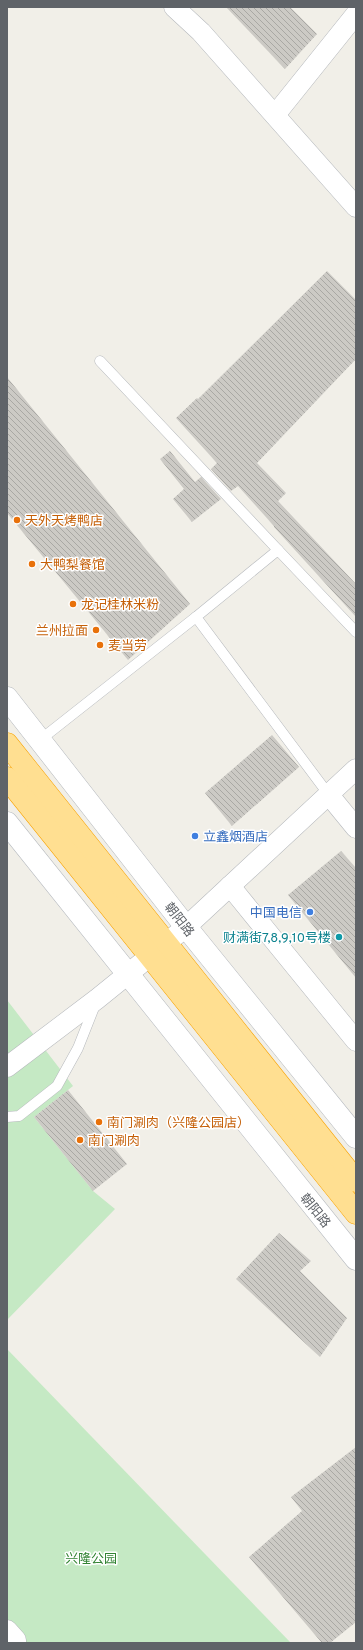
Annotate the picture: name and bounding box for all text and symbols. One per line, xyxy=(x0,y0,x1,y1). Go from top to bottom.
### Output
place label: 天外天烤鸭店 xyxy=(25,513,103,530)
marker: 天外天烤鸭店 xyxy=(12,515,22,525)
place label: 大鸭梨餐馆 xyxy=(40,557,105,574)
marker: 大鸭梨餐馆 xyxy=(27,559,37,569)
place label: 龙记桂林米粉 xyxy=(81,597,159,614)
marker: 龙记桂林米粉 xyxy=(68,599,78,609)
place label: 兰州拉面 xyxy=(36,623,88,640)
marker: 兰州拉面 xyxy=(91,625,101,635)
place label: 麦当劳 xyxy=(108,639,147,655)
marker: 麦当劳 xyxy=(95,640,105,650)
place label: 立鑫烟酒店 xyxy=(203,829,268,846)
marker: 立鑫烟酒店 xyxy=(190,831,200,841)
street label: 朝阳路 xyxy=(160,900,197,941)
place label: 中国电信 xyxy=(250,906,302,922)
marker: 中国电信 xyxy=(305,907,315,917)
place label: 财满街7,8,9,10号楼 xyxy=(223,931,331,947)
marker: 财满街7,8,9,10号楼 xyxy=(334,932,344,942)
place label: 南门涮肉（兴隆公园店） xyxy=(107,1115,250,1132)
marker: 南门涮肉（兴隆公园店） xyxy=(94,1117,104,1127)
place label: 南门涮肉 xyxy=(88,1134,140,1150)
marker: 南门涮肉 xyxy=(75,1135,85,1145)
street label: 朝阳路 xyxy=(296,1191,333,1231)
park label: 兴隆公园 xyxy=(65,1551,117,1568)

